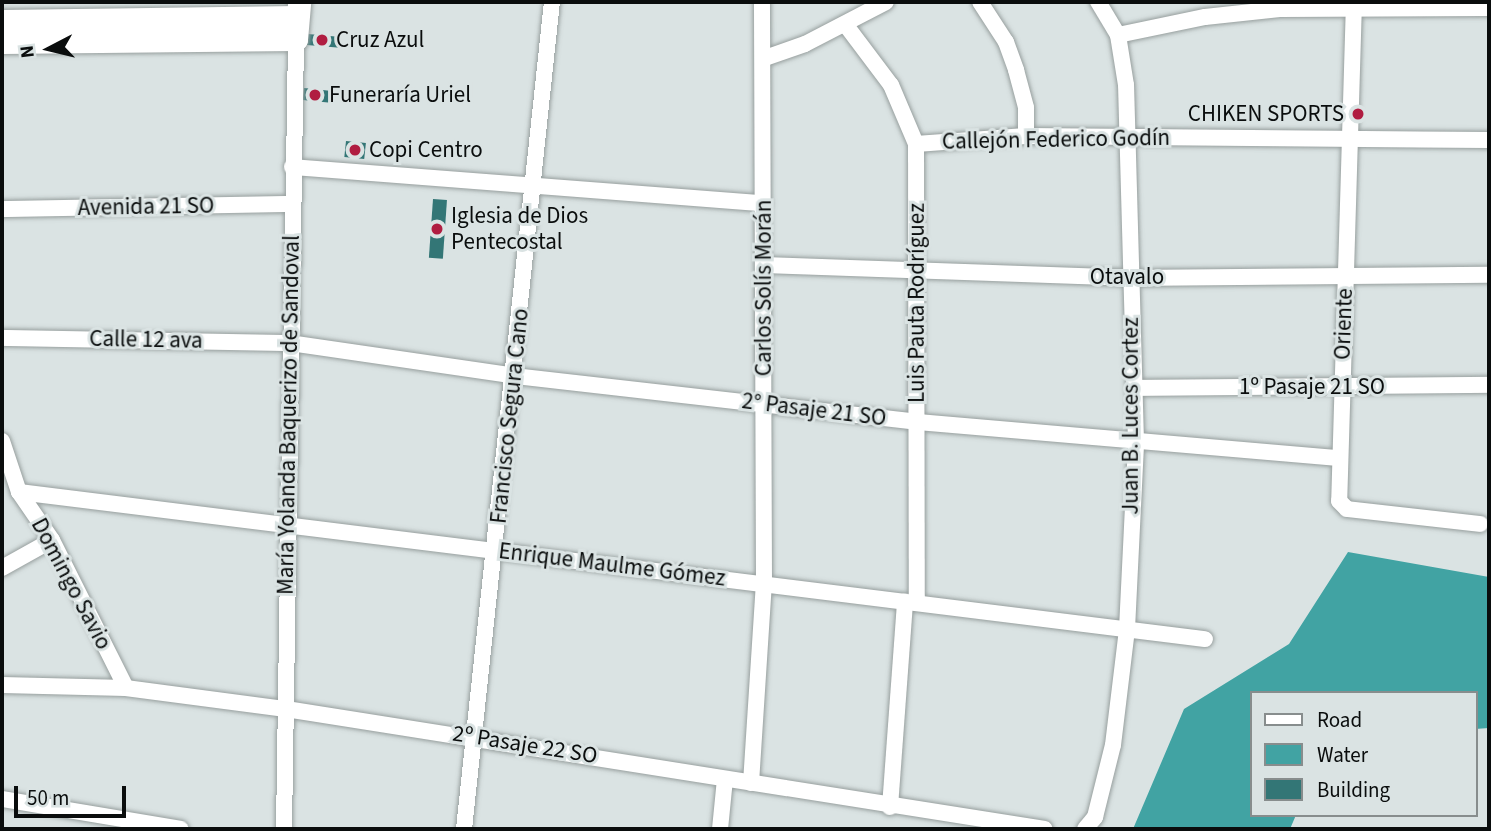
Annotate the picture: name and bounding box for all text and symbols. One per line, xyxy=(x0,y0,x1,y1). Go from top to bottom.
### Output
north arrow xyxy=(14,14,84,84)
place label: Cruz Azul xyxy=(336,26,424,54)
marker: Cruz Azul xyxy=(314,32,330,48)
text: N xyxy=(13,44,42,60)
place label: Funeraría Uriel xyxy=(329,81,471,109)
marker: Funeraría Uriel xyxy=(307,87,323,103)
place label: CHIKEN SPORTS xyxy=(1188,100,1344,128)
marker: CHIKEN SPORTS xyxy=(1350,106,1366,122)
street label: Callejón Federico Godín xyxy=(942,124,1170,156)
place label: Copi Centro xyxy=(369,136,483,164)
marker: Copi Centro xyxy=(347,142,363,158)
street label: Avenida 21 SO xyxy=(77,192,215,222)
street label: Carlos Solís Morán xyxy=(750,200,778,376)
place label: Iglesia de Dios Pentecostal xyxy=(451,202,588,256)
street label: Luis Pauta Rodríguez xyxy=(903,203,931,403)
marker: Iglesia de Dios Pentecostal xyxy=(429,221,445,237)
street label: María Yolanda Baquerizo de Sandoval xyxy=(272,235,306,595)
street label: Otavalo xyxy=(1090,263,1164,291)
street label: Oriente xyxy=(1329,288,1359,360)
street label: Francisco Segura Cano xyxy=(485,307,535,525)
street label: Juan B. Luces Cortez xyxy=(1117,317,1145,515)
street label: Calle 12 ava xyxy=(89,325,203,355)
street label: 1º Pasaje 21 SO xyxy=(1239,373,1385,401)
street label: 2° Pasaje 21 SO xyxy=(740,387,888,433)
street label: Domingo Savio xyxy=(25,514,117,654)
street label: Enrique Maulme Gómez xyxy=(497,537,727,593)
legend xyxy=(1250,691,1477,817)
text: Road xyxy=(1317,705,1362,735)
street label: 2º Pasaje 22 SO xyxy=(451,720,599,770)
text: Water xyxy=(1317,740,1368,770)
scale bar xyxy=(18,772,130,816)
text: Building xyxy=(1317,775,1390,805)
text: 50 m xyxy=(27,783,69,813)

